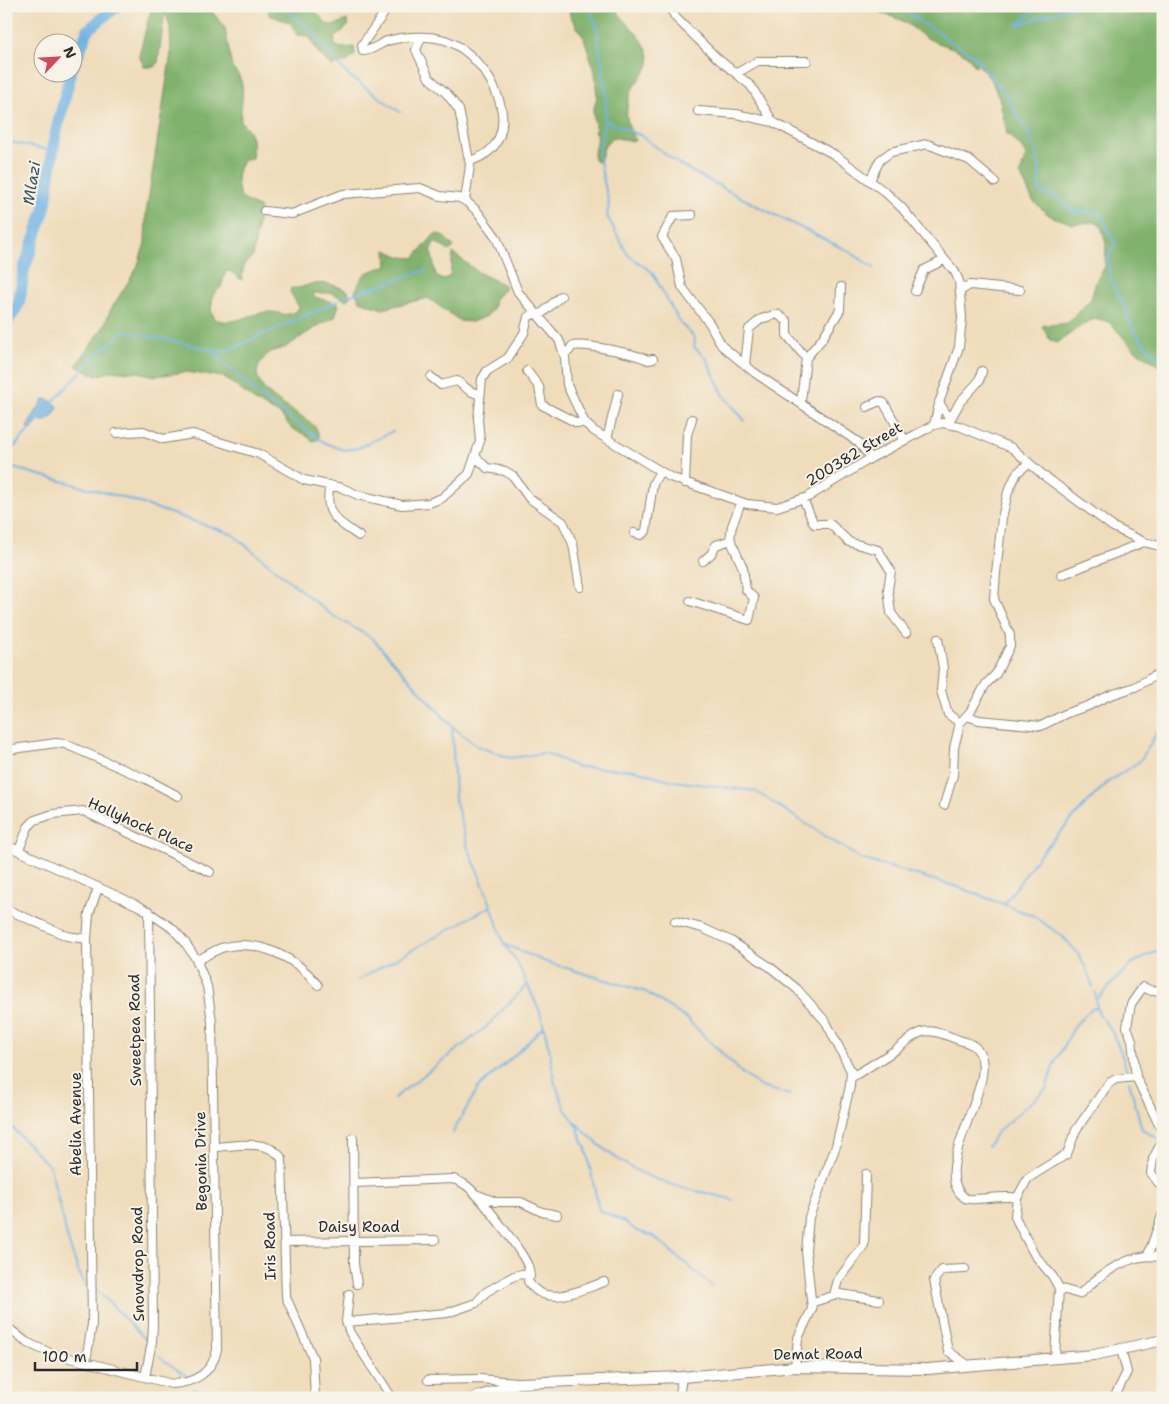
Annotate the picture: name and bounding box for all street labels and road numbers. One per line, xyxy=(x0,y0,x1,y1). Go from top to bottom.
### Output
street label: 200382 Street xyxy=(802,417,906,491)
street label: Hollyhock Place xyxy=(85,793,197,857)
street label: Sweetpea Road xyxy=(124,973,146,1086)
street label: Abelia Avenue xyxy=(66,1072,86,1176)
street label: Begonia Drive xyxy=(190,1111,212,1211)
street label: Snowdrop Road xyxy=(127,1206,149,1322)
street label: Iris Road xyxy=(259,1211,281,1280)
street label: Daisy Road xyxy=(318,1217,400,1237)
street label: Demat Road xyxy=(773,1343,863,1365)

